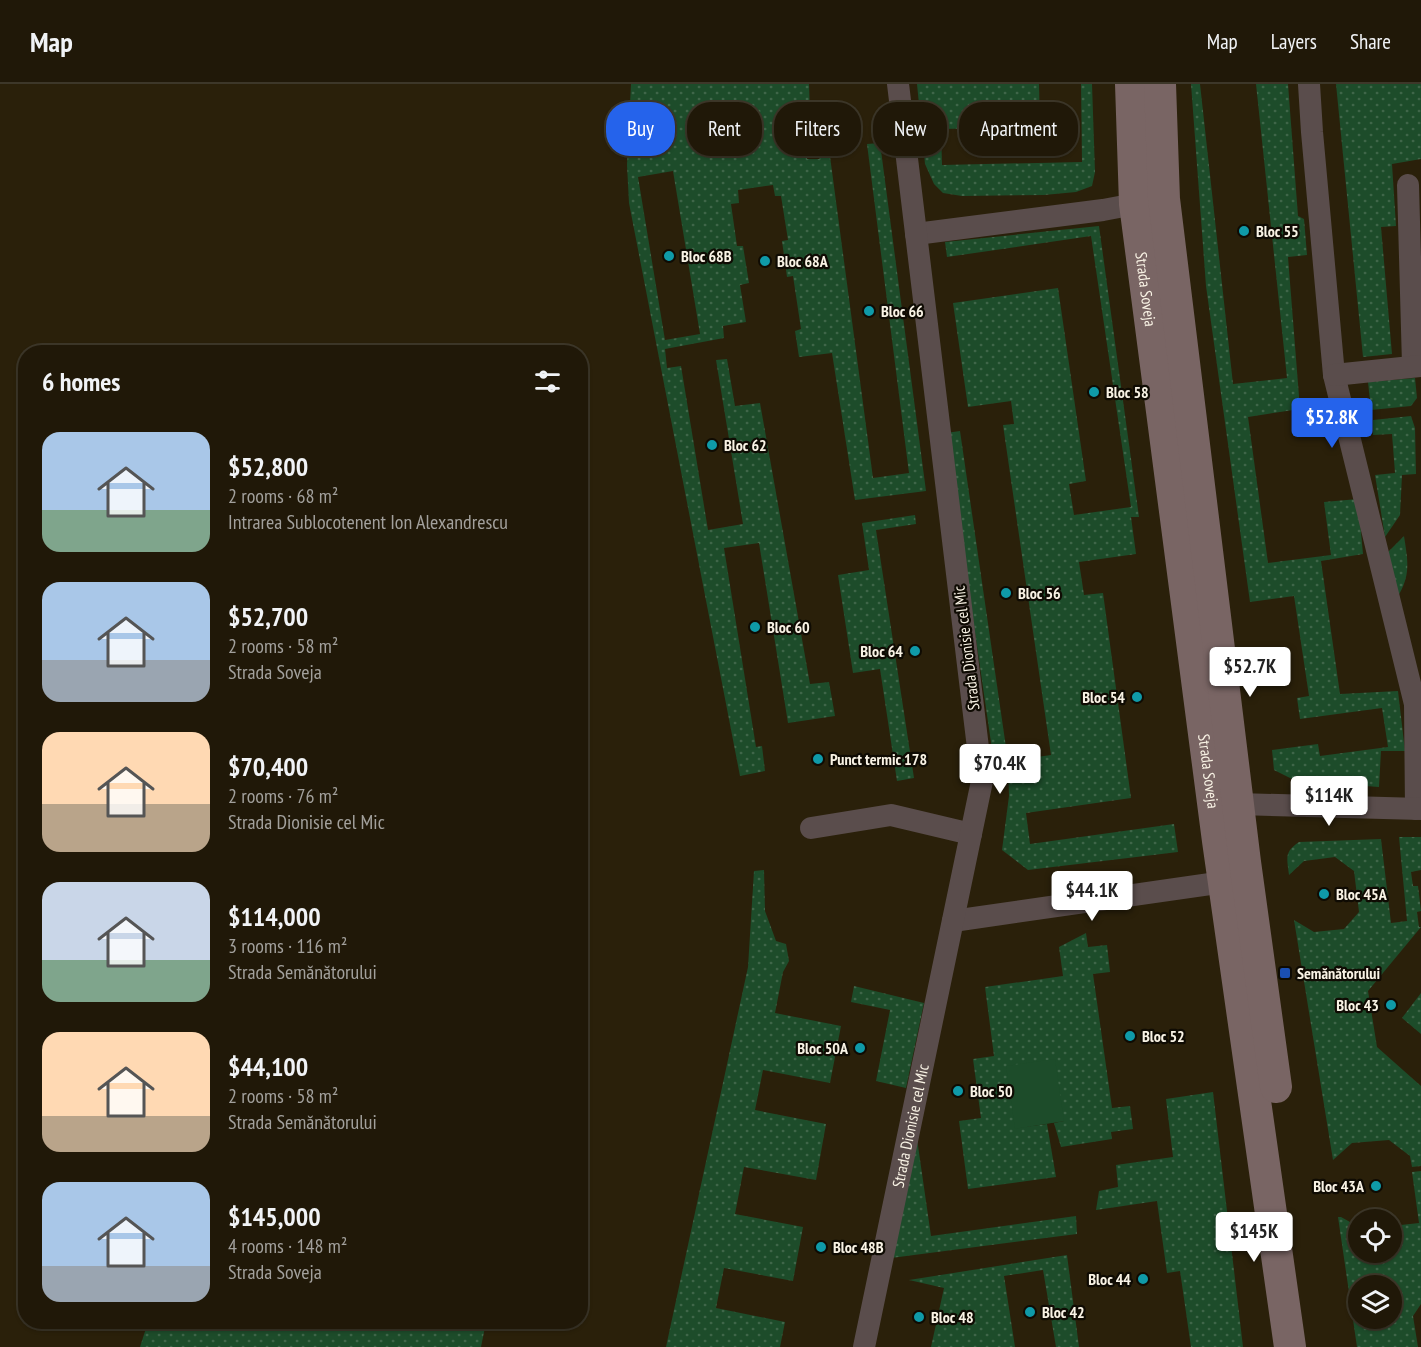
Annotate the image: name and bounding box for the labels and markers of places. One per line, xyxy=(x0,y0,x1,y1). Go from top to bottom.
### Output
place label: Bloc 55 xyxy=(1256,221,1299,241)
marker: Bloc 55 xyxy=(1237,224,1251,238)
place label: Bloc 68B xyxy=(681,246,732,266)
marker: Bloc 68B xyxy=(662,249,676,263)
place label: Bloc 68A xyxy=(777,251,829,271)
marker: Bloc 68A xyxy=(758,254,772,268)
place label: Bloc 66 xyxy=(881,301,924,321)
marker: Bloc 66 xyxy=(862,304,876,318)
place label: Bloc 58 xyxy=(1106,382,1149,402)
marker: Bloc 58 xyxy=(1087,385,1101,399)
pin: $52.8K xyxy=(1283,398,1381,449)
place label: Bloc 62 xyxy=(724,435,767,455)
marker: Bloc 62 xyxy=(705,438,719,452)
place label: Bloc 56 xyxy=(1018,583,1061,603)
marker: Bloc 56 xyxy=(999,586,1013,600)
place label: Bloc 60 xyxy=(767,617,810,637)
marker: Bloc 60 xyxy=(748,620,762,634)
place label: Bloc 64 xyxy=(860,641,903,661)
marker: Bloc 64 xyxy=(908,644,922,658)
pin: $52.7K xyxy=(1201,647,1299,698)
place label: Bloc 54 xyxy=(1082,687,1125,707)
marker: Bloc 54 xyxy=(1130,690,1144,704)
pin: $70.4K xyxy=(951,744,1049,795)
place label: Punct termic 178 xyxy=(830,749,927,769)
marker: Punct termic 178 xyxy=(811,752,825,766)
pin: $114K xyxy=(1287,776,1371,827)
pin: $44.1K xyxy=(1043,871,1141,922)
place label: Bloc 45A xyxy=(1336,884,1388,904)
marker: Bloc 45A xyxy=(1317,887,1331,901)
place label: Semănătorului xyxy=(1297,963,1381,983)
marker: Semănătorului xyxy=(1278,966,1292,980)
place label: Bloc 43 xyxy=(1336,995,1379,1015)
marker: Bloc 43 xyxy=(1384,998,1398,1012)
place label: Bloc 52 xyxy=(1142,1026,1185,1046)
marker: Bloc 52 xyxy=(1123,1029,1137,1043)
place label: Bloc 50A xyxy=(797,1038,849,1058)
marker: Bloc 50A xyxy=(853,1041,867,1055)
place label: Bloc 50 xyxy=(970,1081,1013,1101)
marker: Bloc 50 xyxy=(951,1084,965,1098)
place label: Bloc 43A xyxy=(1313,1176,1365,1196)
marker: Bloc 43A xyxy=(1369,1179,1383,1193)
pin: $145K xyxy=(1212,1212,1296,1263)
place label: Bloc 48B xyxy=(833,1237,884,1257)
marker: Bloc 48B xyxy=(814,1240,828,1254)
place label: Bloc 44 xyxy=(1088,1269,1131,1289)
marker: Bloc 44 xyxy=(1136,1272,1150,1286)
place label: Bloc 42 xyxy=(1042,1302,1085,1322)
marker: Bloc 42 xyxy=(1023,1305,1037,1319)
place label: Bloc 48 xyxy=(931,1307,974,1327)
marker: Bloc 48 xyxy=(912,1310,926,1324)

